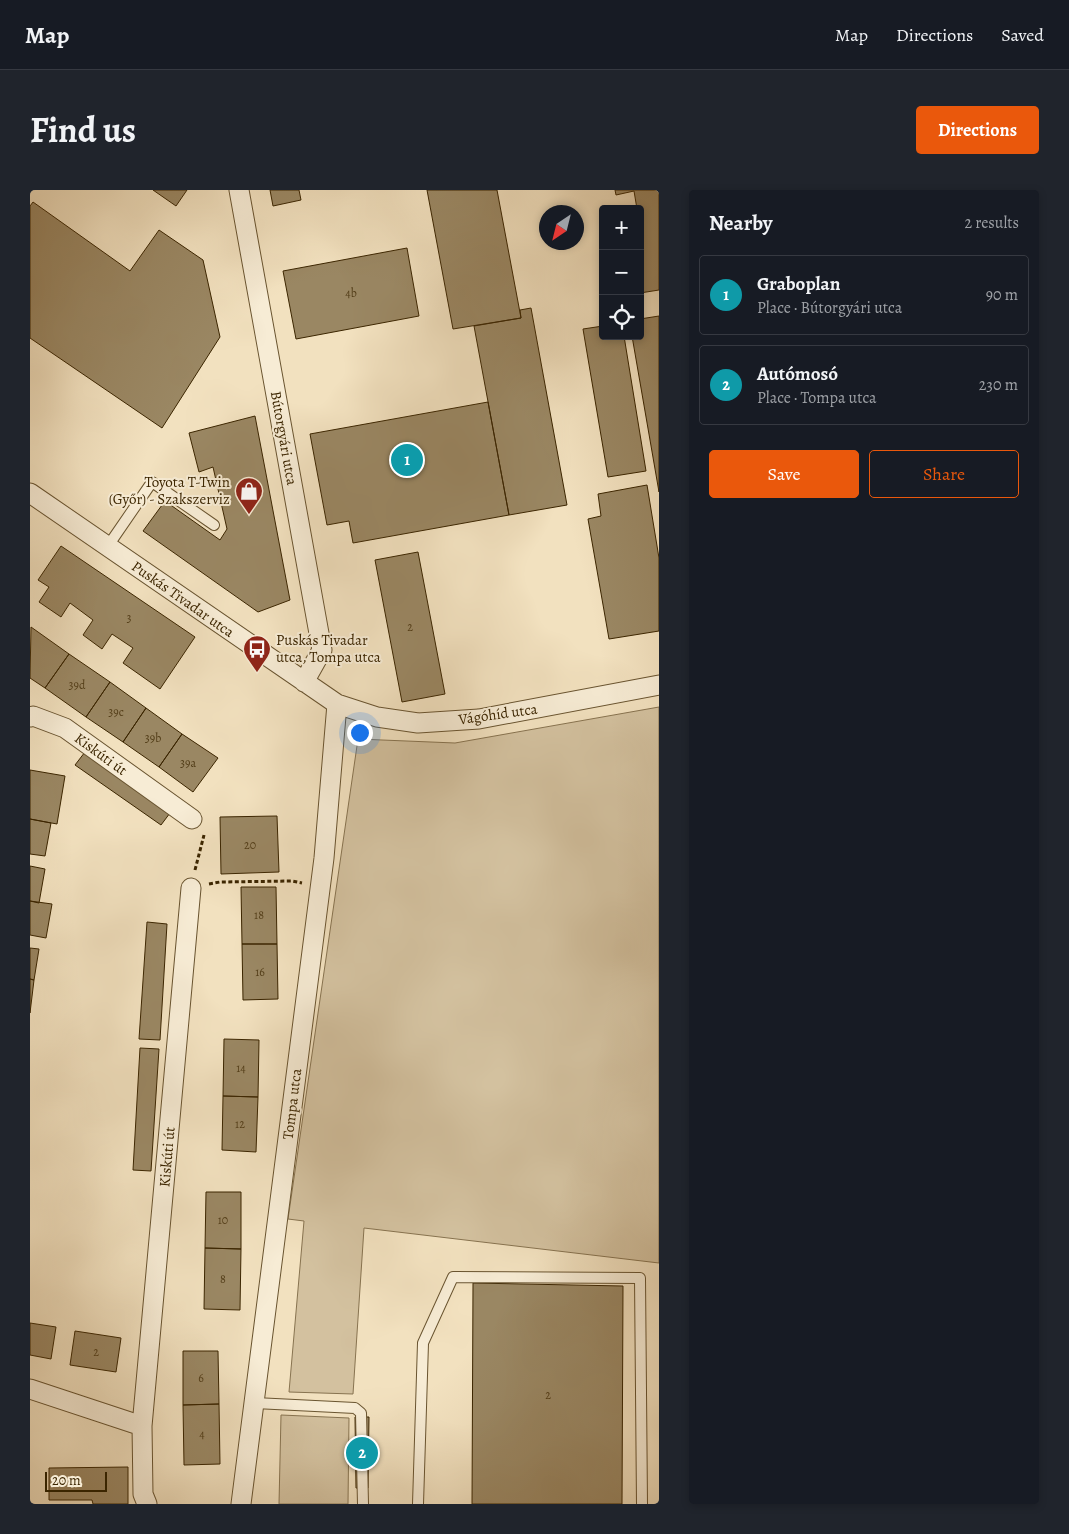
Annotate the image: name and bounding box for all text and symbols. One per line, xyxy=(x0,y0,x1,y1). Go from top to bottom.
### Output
text: Map xyxy=(25,19,69,51)
text: Map xyxy=(835,23,868,47)
text: Directions xyxy=(896,23,973,47)
text: Saved xyxy=(1001,23,1044,47)
text: Find us xyxy=(30,106,136,154)
button: Directions xyxy=(916,106,1039,154)
north arrow xyxy=(539,205,584,250)
map controls xyxy=(599,205,644,340)
button: + xyxy=(599,205,644,250)
text: Nearby xyxy=(709,209,772,237)
text: 2 results xyxy=(964,212,1019,234)
button: − xyxy=(599,250,644,295)
text: Graboplan xyxy=(757,271,840,297)
text: 1 xyxy=(723,284,729,306)
text: 90 m xyxy=(986,284,1018,306)
house number: 4b xyxy=(345,285,357,301)
button: locate xyxy=(599,295,644,340)
text: Place · Bútorgyári utca xyxy=(757,297,902,319)
text: Autómosó xyxy=(757,361,838,387)
text: 2 xyxy=(722,374,730,396)
text: 230 m xyxy=(979,374,1018,396)
text: Place · Tompa utca xyxy=(757,387,877,409)
street label: Bútorgyári utca xyxy=(266,389,302,487)
pin: 1 xyxy=(391,441,423,479)
button: Save xyxy=(709,450,859,498)
button: Share xyxy=(869,450,1019,498)
place label: Toyota T-Twin (Győr) - Szakszerviz xyxy=(109,472,230,509)
shop icon: Toyota T-Twin (Győr) - Szakszerviz xyxy=(234,476,264,515)
street label: Puskás Tivadar utca xyxy=(128,556,238,642)
house number: 3 xyxy=(127,610,132,626)
house number: 2 xyxy=(407,619,413,635)
place label: Puskás Tivadar utca, Tompa utca xyxy=(276,630,381,667)
bus stop icon: Puskás Tivadar utca, Tompa utca xyxy=(242,634,272,673)
house number: 39d xyxy=(69,677,86,693)
street label: Vágóhíd utca xyxy=(456,699,539,730)
house number: 39c xyxy=(108,704,124,720)
your location xyxy=(347,720,373,746)
street label: Kiskúti út xyxy=(71,728,131,780)
house number: 39b xyxy=(145,730,161,746)
house number: 39a xyxy=(180,755,196,771)
house number: 20 xyxy=(244,837,256,853)
house number: 18 xyxy=(254,907,264,923)
house number: 16 xyxy=(255,964,265,980)
house number: 14 xyxy=(236,1060,246,1076)
street label: Tompa utca xyxy=(278,1067,306,1141)
house number: 12 xyxy=(235,1116,245,1132)
street label: Kiskúti út xyxy=(154,1126,180,1188)
house number: 10 xyxy=(218,1212,228,1228)
house number: 8 xyxy=(220,1271,226,1287)
house number: 2 xyxy=(93,1344,99,1360)
house number: 6 xyxy=(198,1370,204,1386)
house number: 2 xyxy=(545,1387,551,1403)
house number: 4 xyxy=(199,1426,205,1442)
pin: 2 xyxy=(346,1434,378,1472)
scale bar xyxy=(45,1469,108,1492)
text: 20 m xyxy=(52,1471,81,1490)

